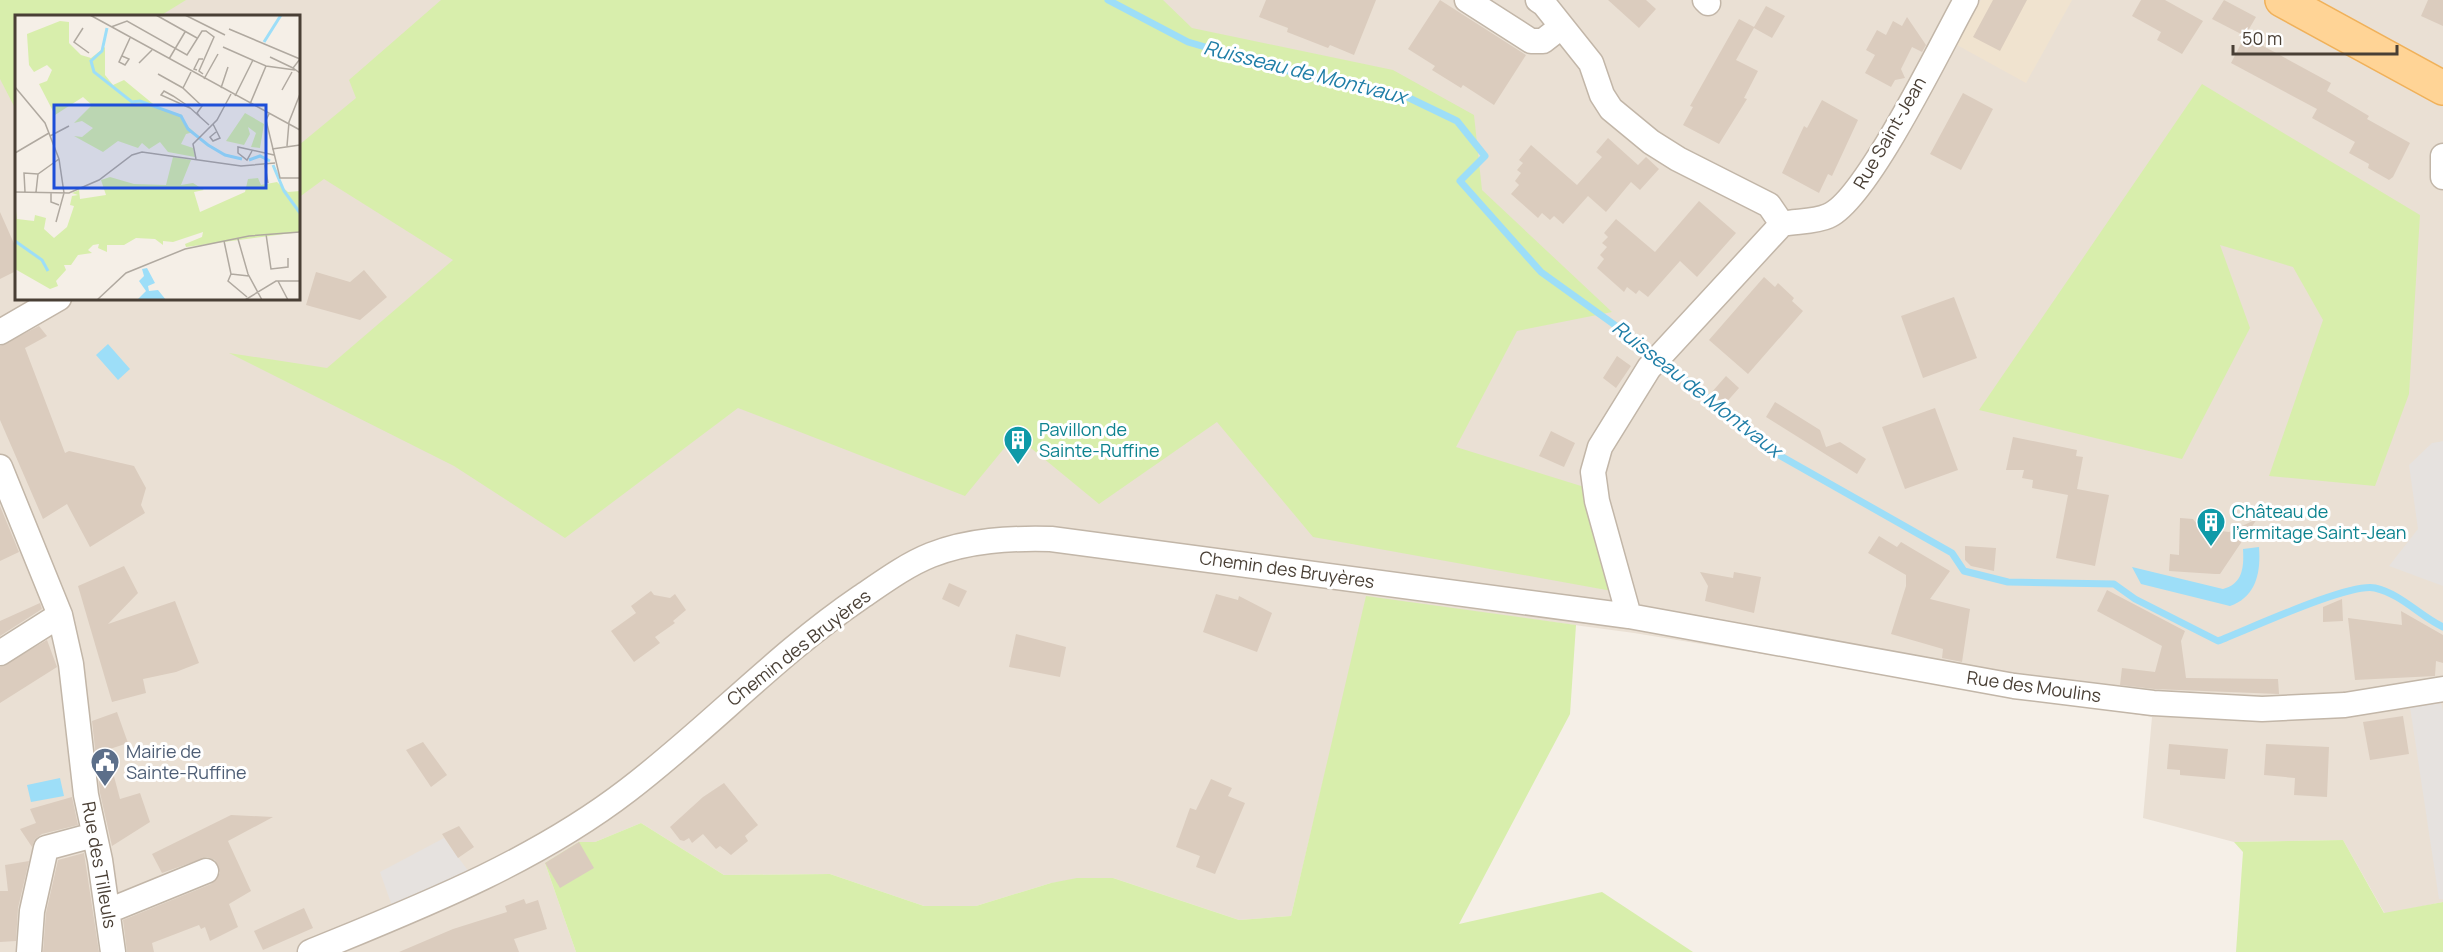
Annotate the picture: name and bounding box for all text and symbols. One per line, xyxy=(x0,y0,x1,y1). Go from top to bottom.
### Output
inset map xyxy=(15,15,300,300)
scale bar xyxy=(2233,18,2396,56)
text: 50 m xyxy=(2242,26,2282,50)
water label: Ruisseau de Montvaux xyxy=(1201,33,1412,110)
street label: Rue Saint-Jean xyxy=(1847,72,1931,193)
water label: Ruisseau de Montvaux xyxy=(1607,314,1789,465)
place label: Pavillon de Sainte-Ruffine xyxy=(1039,417,1160,462)
building icon: Pavillon de Sainte-Ruffine xyxy=(1002,424,1034,466)
place label: Château de l'ermitage Saint-Jean xyxy=(2232,499,2406,544)
building icon: Château de l'ermitage Saint-Jean xyxy=(2195,506,2227,548)
street label: Chemin des Bruyères xyxy=(1198,545,1376,593)
street label: Chemin des Bruyères xyxy=(722,583,875,711)
street label: Rue des Moulins xyxy=(1965,665,2103,707)
place label: Mairie de Sainte-Ruffine xyxy=(126,739,247,784)
public building icon: Mairie de Sainte-Ruffine xyxy=(89,746,121,788)
street label: Rue des Tilleuls xyxy=(77,799,123,930)

